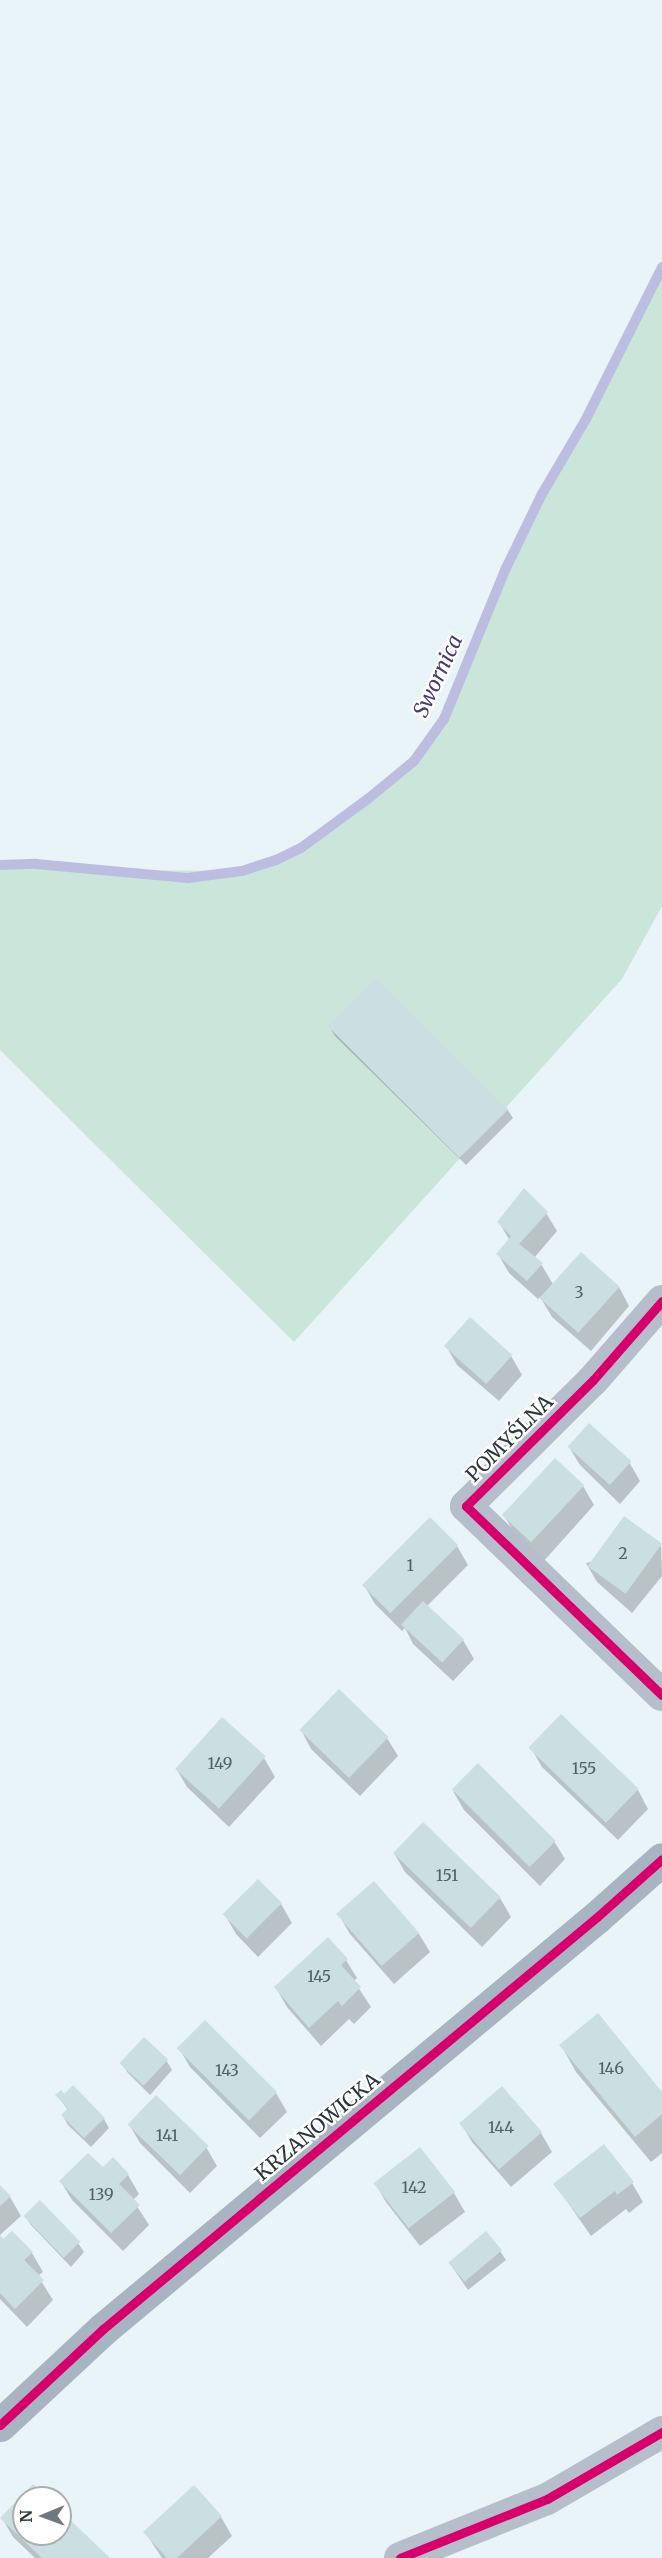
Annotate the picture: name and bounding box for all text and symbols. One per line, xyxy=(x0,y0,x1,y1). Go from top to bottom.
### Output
water label: Swornica xyxy=(408,631,468,721)
house number: 3 xyxy=(574,1282,584,1302)
street label: POMYŚLNA xyxy=(461,1390,557,1486)
house number: 2 xyxy=(618,1543,628,1563)
house number: 1 xyxy=(406,1555,414,1575)
house number: 149 xyxy=(208,1753,232,1773)
house number: 155 xyxy=(572,1758,596,1778)
house number: 151 xyxy=(436,1865,458,1885)
house number: 145 xyxy=(307,1966,331,1986)
house number: 146 xyxy=(598,2058,624,2078)
house number: 143 xyxy=(215,2060,239,2080)
street label: KRZANOWICKA xyxy=(250,2067,384,2185)
house number: 144 xyxy=(488,2117,514,2137)
house number: 141 xyxy=(156,2125,178,2145)
house number: 142 xyxy=(402,2177,426,2197)
house number: 139 xyxy=(88,2184,114,2204)
north arrow xyxy=(12,2486,72,2546)
text: N xyxy=(16,2510,36,2523)

